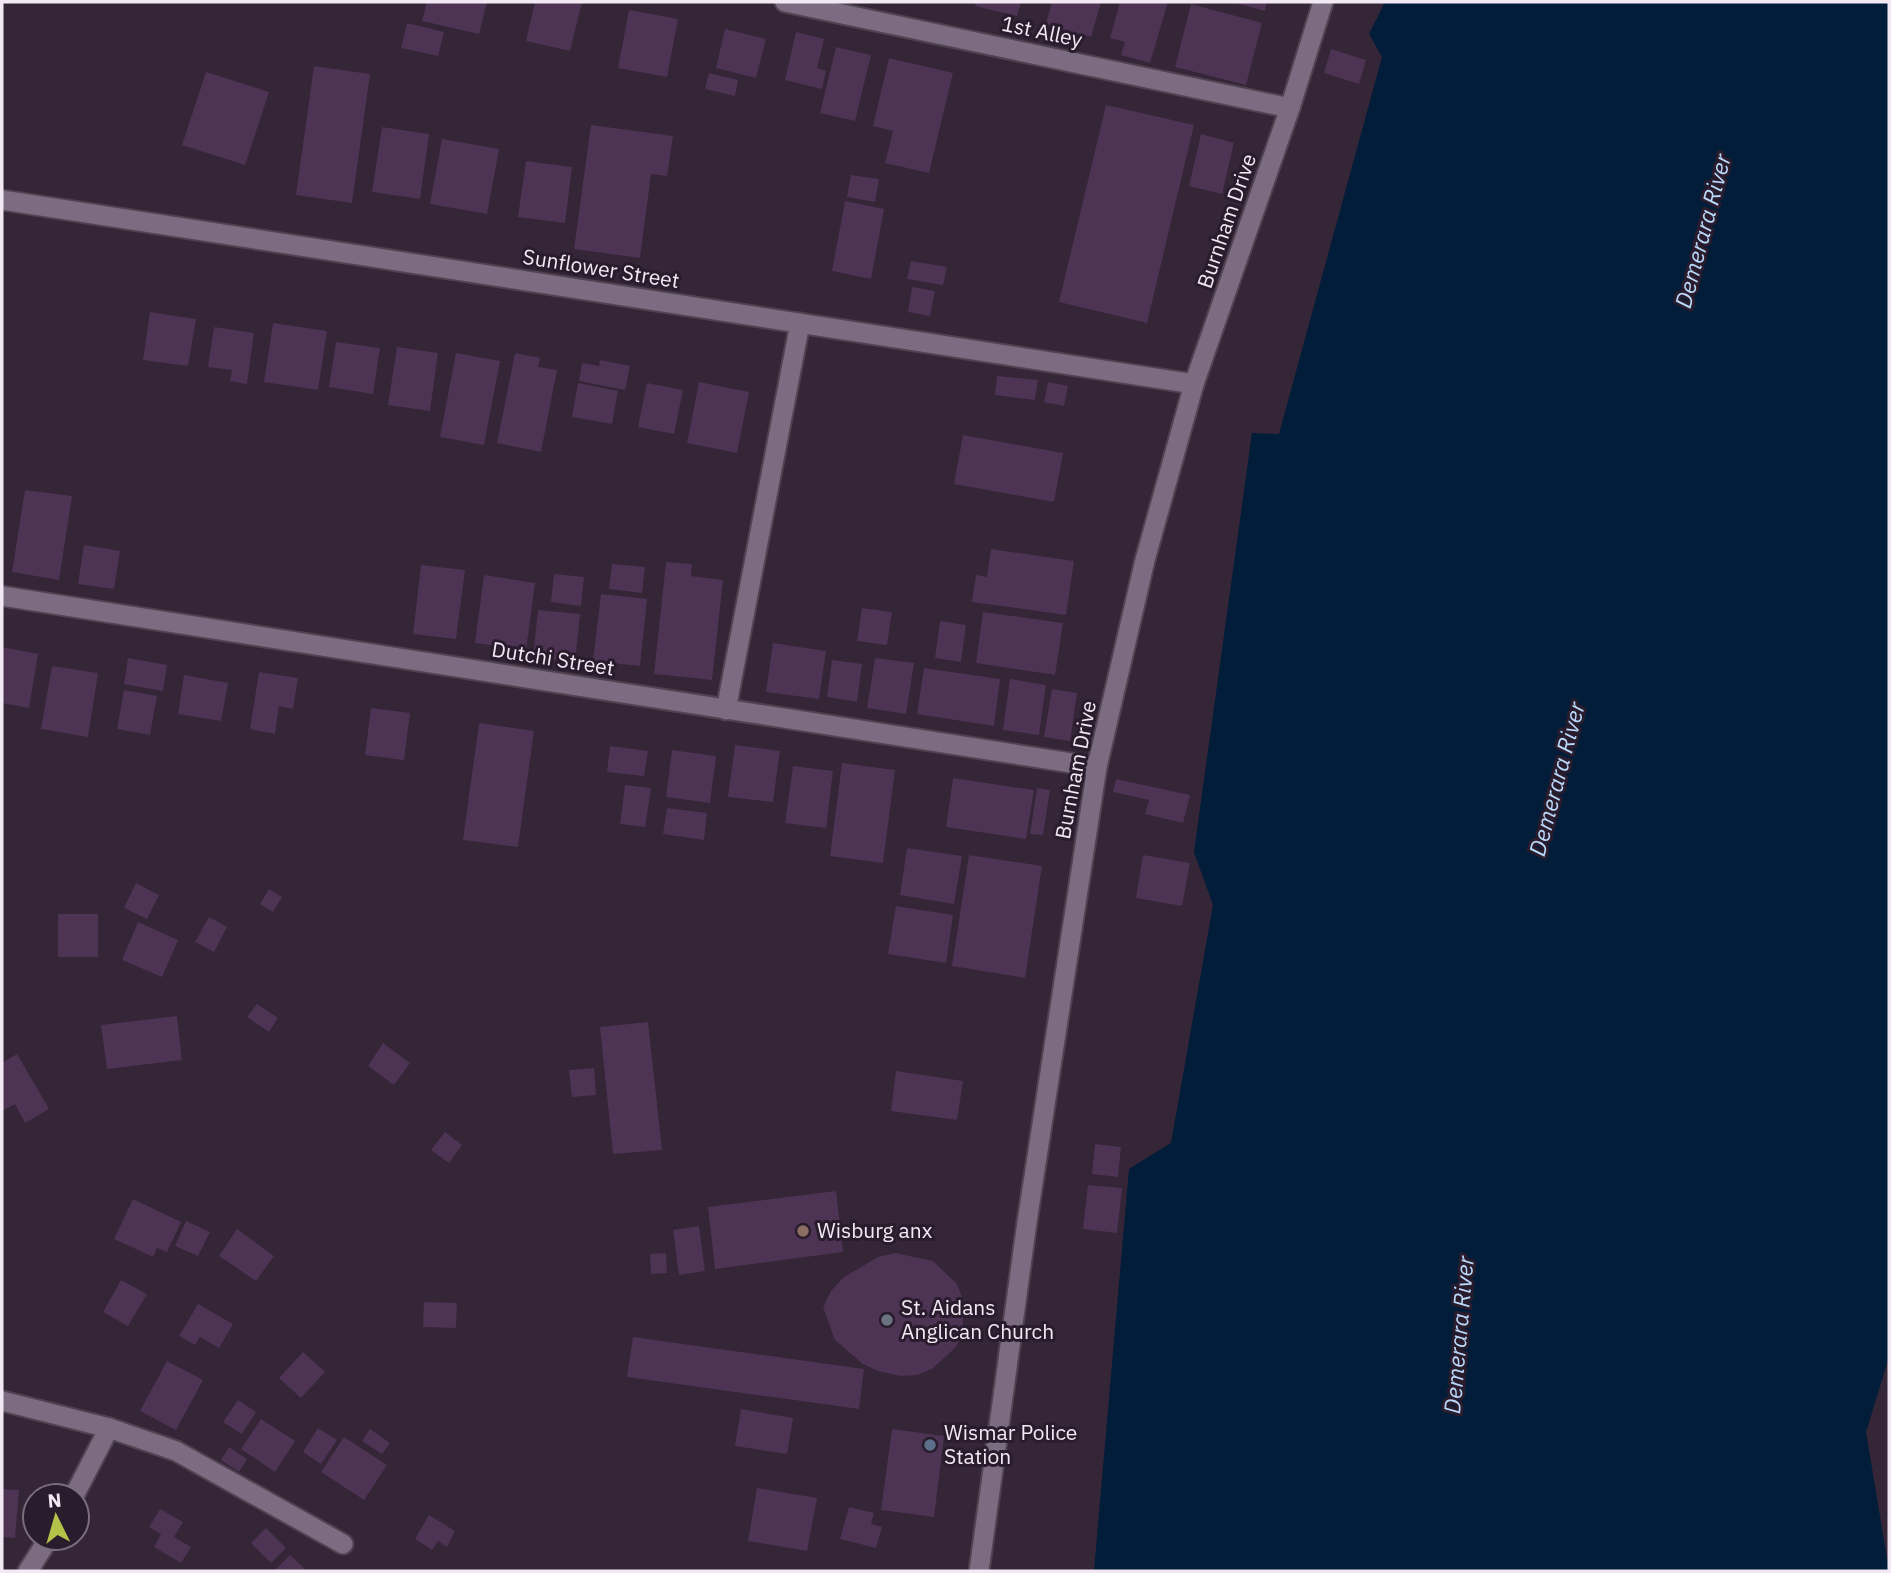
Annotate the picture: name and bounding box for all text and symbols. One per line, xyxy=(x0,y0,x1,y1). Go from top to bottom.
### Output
street label: 1st Alley xyxy=(999,9,1086,53)
street label: Burnham Drive xyxy=(1190,150,1262,292)
water label: Demerara River xyxy=(1667,150,1737,311)
street label: Sunflower Street xyxy=(521,242,681,294)
street label: Dutchi Street xyxy=(490,635,616,682)
street label: Burnham Drive xyxy=(1048,698,1102,841)
water label: Demerara River xyxy=(1521,698,1591,859)
place label: Wisburg anx xyxy=(817,1216,933,1244)
marker: Wisburg anx xyxy=(795,1223,811,1239)
water label: Demerara River xyxy=(1436,1254,1480,1415)
place label: St. Aidans Anglican Church xyxy=(901,1293,1054,1345)
marker: St. Aidans Anglican Church xyxy=(879,1312,895,1328)
place label: Wismar Police Station xyxy=(944,1418,1077,1470)
marker: Wismar Police Station xyxy=(922,1437,938,1453)
north arrow xyxy=(21,1482,91,1552)
text: N xyxy=(47,1488,62,1513)

